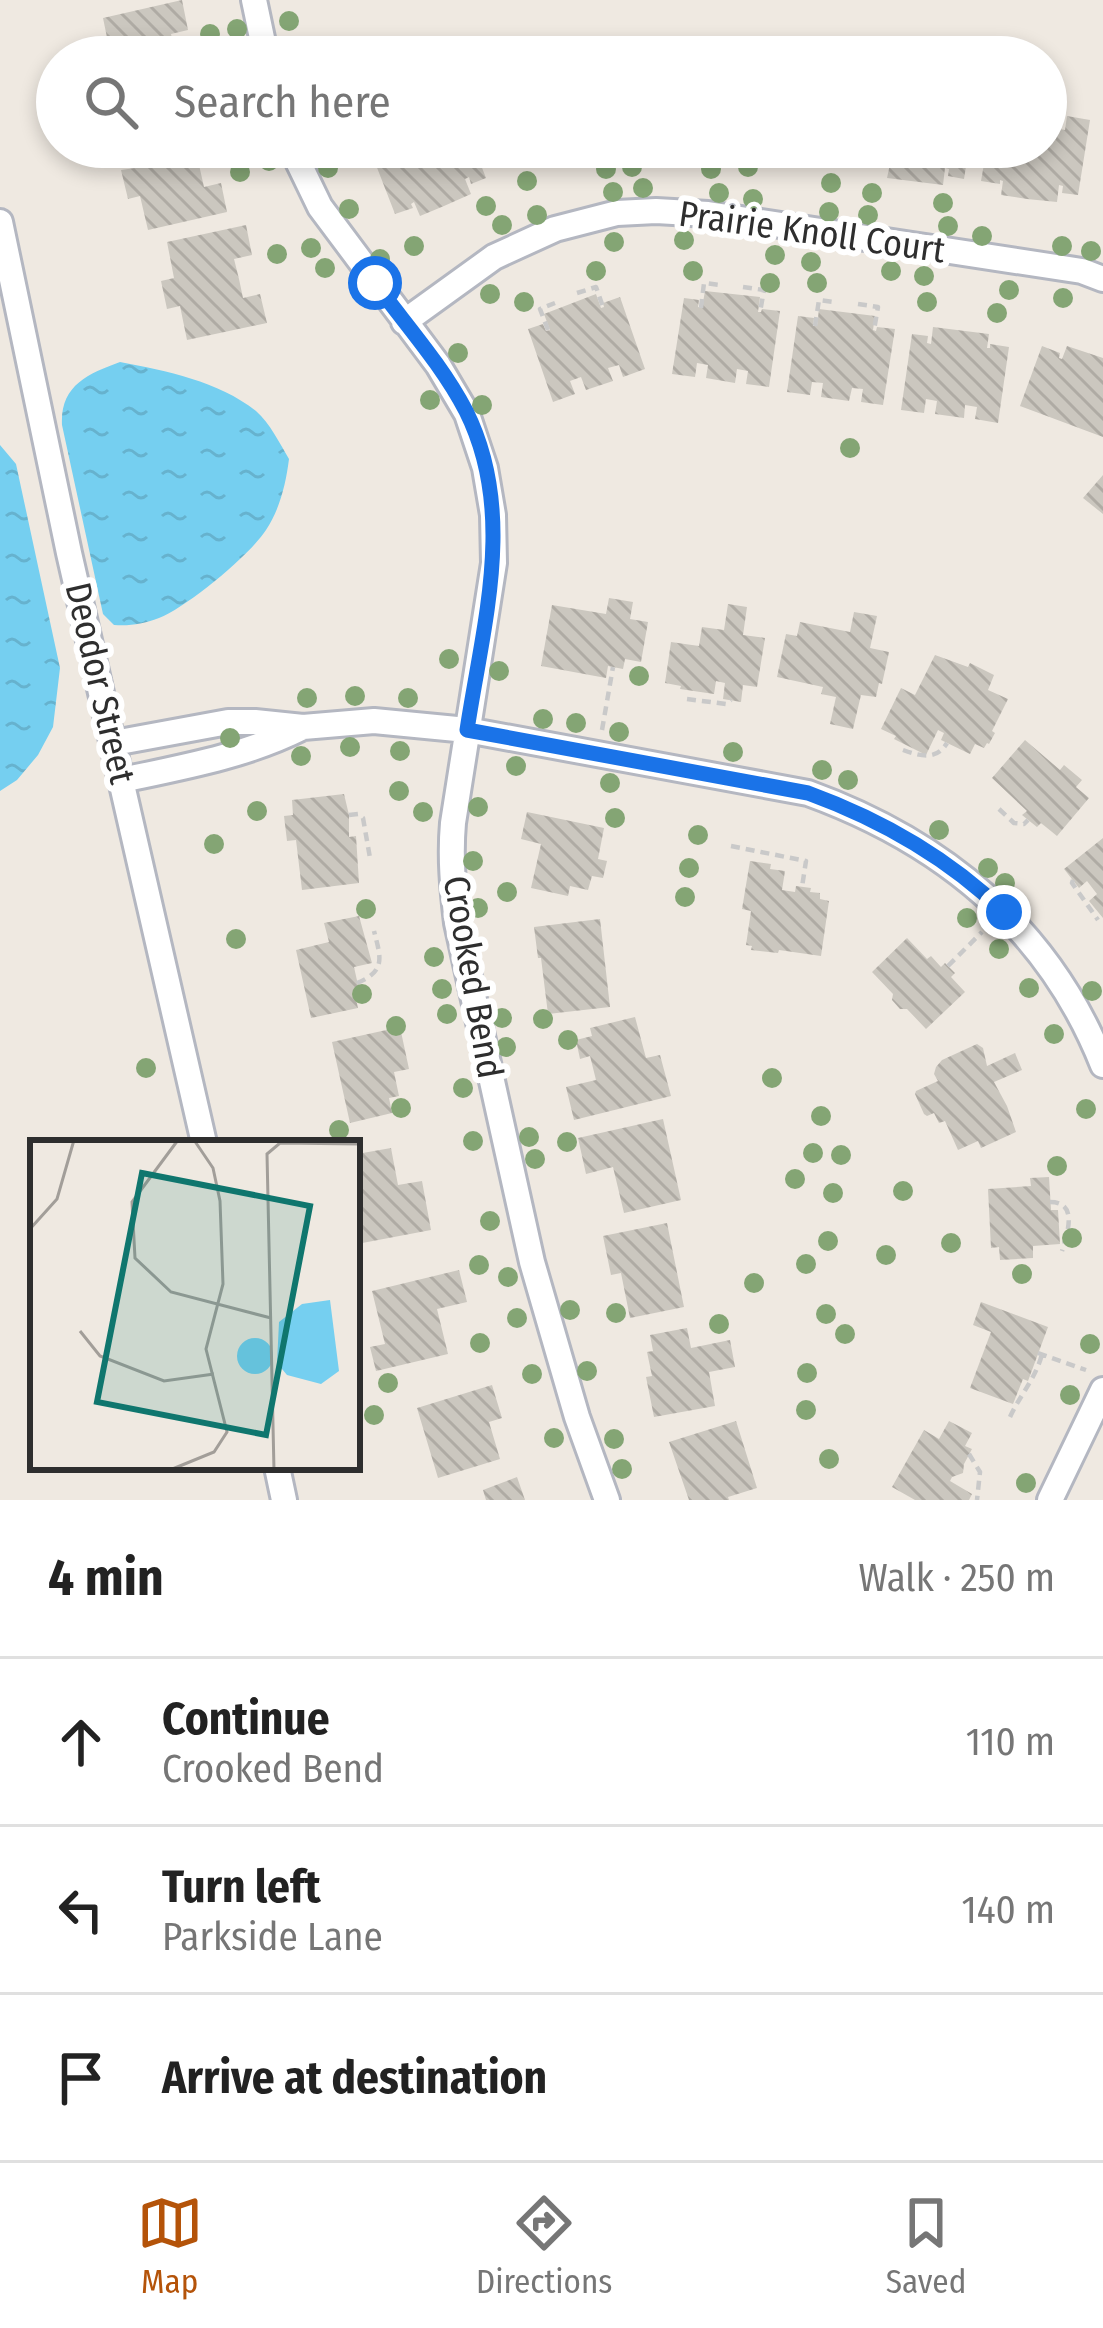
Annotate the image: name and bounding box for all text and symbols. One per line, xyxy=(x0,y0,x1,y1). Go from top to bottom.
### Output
search box xyxy=(36,36,1067,168)
icon: search xyxy=(78,69,144,135)
text: Search here xyxy=(174,75,391,129)
street label: Prairie Knoll Court xyxy=(676,192,948,272)
route start xyxy=(348,256,402,310)
street label: Deodor Street xyxy=(55,578,145,788)
street label: Crooked Bend xyxy=(434,872,512,1082)
route end xyxy=(977,885,1031,939)
inset map xyxy=(30,1140,360,1470)
text: 4 min xyxy=(48,1547,164,1609)
text: Walk · 250 m xyxy=(859,1555,1055,1601)
text: Continue xyxy=(162,1692,330,1746)
icon: ahead xyxy=(48,1709,114,1775)
text: 110 m xyxy=(966,1719,1055,1765)
text: Crooked Bend xyxy=(162,1746,384,1792)
text: Turn left xyxy=(162,1860,321,1914)
icon: left xyxy=(48,1877,114,1943)
text: 140 m xyxy=(961,1887,1055,1933)
text: Parkside Lane xyxy=(162,1914,383,1960)
icon: arrive xyxy=(48,2045,114,2111)
text: Arrive at destination xyxy=(162,2051,547,2105)
tab: Map xyxy=(137,2190,203,2302)
tab: Directions xyxy=(476,2190,612,2302)
tab: Saved xyxy=(886,2190,966,2302)

